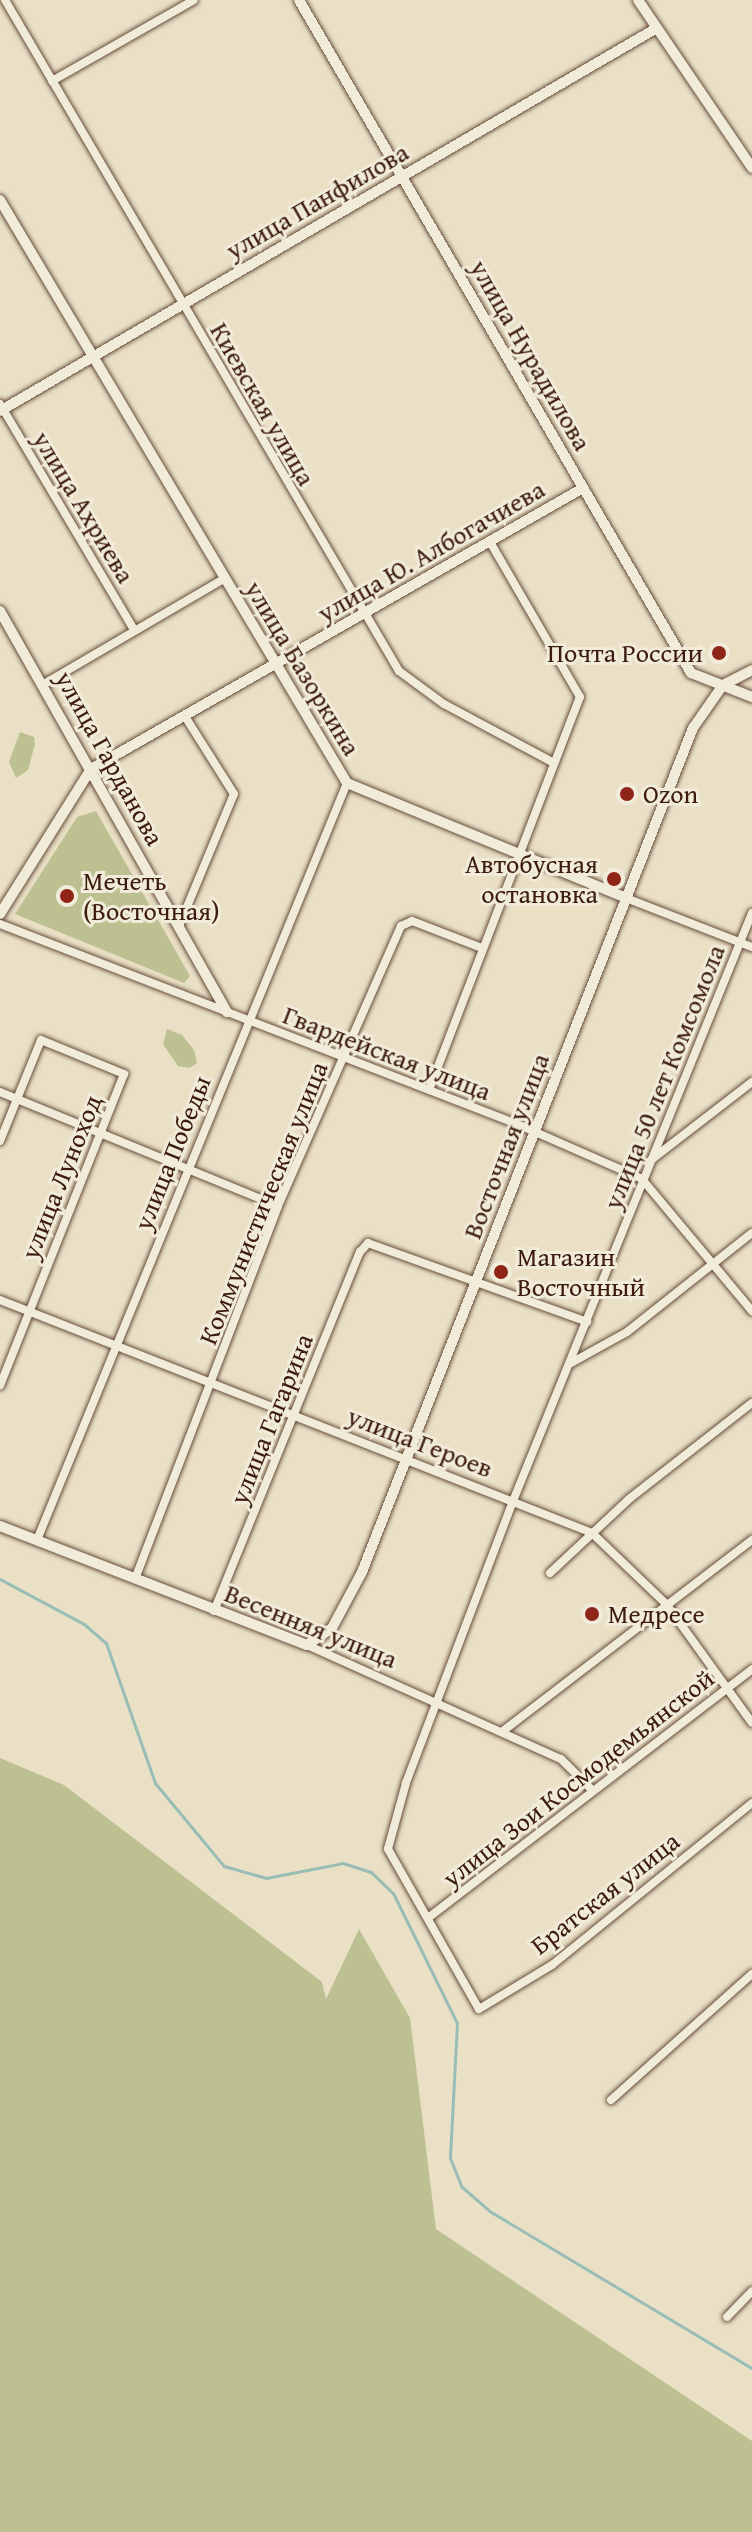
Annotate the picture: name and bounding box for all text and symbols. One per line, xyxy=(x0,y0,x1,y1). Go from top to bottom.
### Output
street label: улица Панфилова xyxy=(220,136,414,266)
street label: улица Нурадилова xyxy=(464,254,598,456)
street label: Киевская улица xyxy=(204,317,322,491)
street label: улица Ахриева xyxy=(26,425,142,589)
street label: улица Ю. Албогачиева xyxy=(312,473,550,629)
street label: улица Базоркина xyxy=(239,575,367,761)
place label: Почта России xyxy=(547,637,703,669)
marker: Почта России xyxy=(710,644,728,662)
street label: улица Гарданова xyxy=(49,665,171,851)
place label: Ozon xyxy=(643,778,698,810)
marker: Ozon xyxy=(618,785,636,803)
place label: Автобусная остановка xyxy=(465,848,598,910)
place label: Мечеть (Восточная) xyxy=(83,865,220,926)
marker: Автобусная остановка xyxy=(605,870,623,888)
marker: Мечеть (Восточная) xyxy=(58,887,76,905)
street label: улица 50 лет Комсомола xyxy=(597,940,731,1214)
street label: Гвардейская улица xyxy=(279,999,495,1107)
street label: Восточная улица xyxy=(456,1049,556,1243)
street label: Коммунистическая улица xyxy=(192,1057,334,1349)
street label: улица Победы xyxy=(127,1071,217,1235)
street label: улица Луноход xyxy=(14,1090,108,1264)
place label: Магазин Восточный xyxy=(517,1241,645,1302)
marker: Магазин Восточный xyxy=(492,1263,510,1281)
street label: улица Гагарина xyxy=(223,1329,319,1509)
street label: улица Героев xyxy=(343,1400,497,1484)
street label: Весенняя улица xyxy=(220,1577,402,1675)
place label: Медресе xyxy=(608,1598,705,1630)
marker: Медресе xyxy=(583,1605,601,1623)
street label: улица Зои Космодемьянской xyxy=(436,1662,720,1894)
street label: Братская улица xyxy=(524,1825,686,1961)

